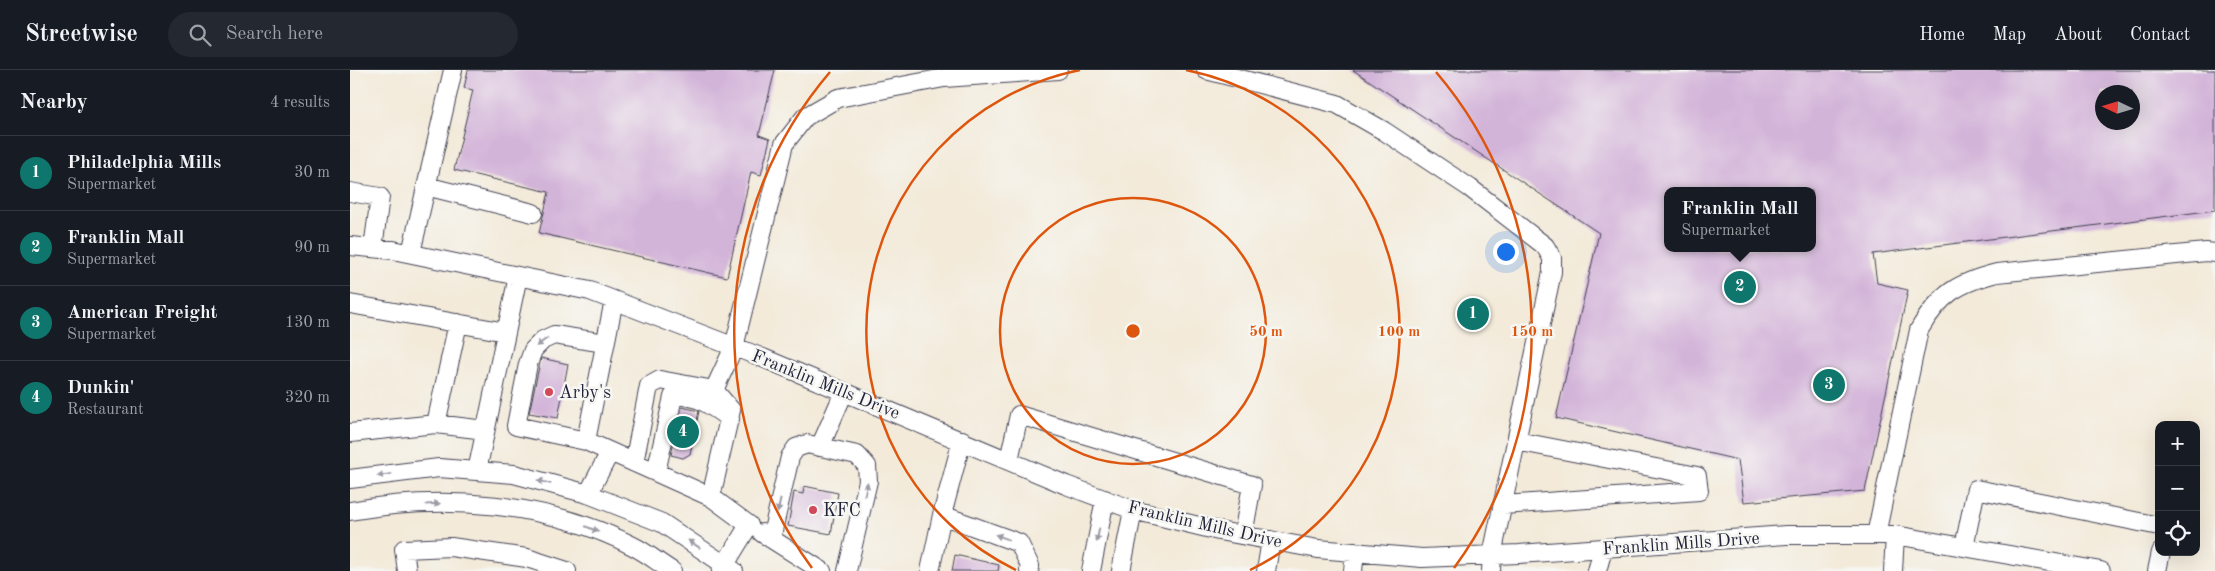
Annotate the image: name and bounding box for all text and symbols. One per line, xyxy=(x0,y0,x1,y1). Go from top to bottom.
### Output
search box xyxy=(168,12,518,57)
icon: search xyxy=(186,21,214,49)
text: Streetwise xyxy=(25,23,138,47)
text: Search here xyxy=(226,25,323,44)
text: Home xyxy=(1919,26,1965,44)
text: Map xyxy=(1993,26,2026,44)
text: About xyxy=(2054,26,2102,44)
text: Contact xyxy=(2130,26,2190,44)
north arrow xyxy=(2095,85,2140,130)
text: Nearby xyxy=(20,92,88,113)
text: 4 results xyxy=(270,95,330,111)
text: Philadelphia Mills xyxy=(67,154,221,173)
text: 1 xyxy=(31,165,41,181)
text: 30 m xyxy=(294,165,330,181)
text: Supermarket xyxy=(67,177,156,193)
popup xyxy=(1664,187,1816,252)
text: Franklin Mall xyxy=(1681,200,1799,219)
text: Supermarket xyxy=(1681,223,1770,239)
text: Franklin Mall xyxy=(67,229,184,248)
your location xyxy=(1493,239,1519,265)
text: 2 xyxy=(31,240,41,256)
text: 90 m xyxy=(294,240,330,256)
text: Supermarket xyxy=(67,252,156,268)
pin: 2 xyxy=(1724,268,1756,306)
pin: 1 xyxy=(1457,295,1489,333)
text: American Freight xyxy=(67,304,217,323)
text: 3 xyxy=(31,315,41,331)
text: 130 m xyxy=(285,315,330,331)
centre of rings xyxy=(1124,322,1142,340)
text: 50 m xyxy=(1249,325,1283,340)
text: 100 m xyxy=(1378,325,1420,340)
text: 150 m xyxy=(1511,325,1553,340)
text: Supermarket xyxy=(67,327,156,343)
one-way arrow xyxy=(535,337,549,347)
street label: Franklin Mills Drive xyxy=(749,347,902,423)
pin: 3 xyxy=(1813,366,1845,404)
text: Dunkin' xyxy=(67,379,134,398)
place label: Arby's xyxy=(559,384,611,402)
marker: Arby's xyxy=(543,386,555,398)
text: 4 xyxy=(31,390,41,406)
text: 320 m xyxy=(285,390,330,406)
text: Restaurant xyxy=(67,402,144,418)
pin: 4 xyxy=(667,413,699,451)
map controls xyxy=(2155,421,2200,556)
button: + xyxy=(2155,421,2200,466)
button: − xyxy=(2155,466,2200,511)
one-way arrow xyxy=(375,471,391,479)
one-way arrow xyxy=(537,478,552,486)
one-way arrow xyxy=(862,482,870,497)
one-way arrow xyxy=(774,498,782,514)
street label: Franklin Mills Drive xyxy=(1126,498,1284,551)
one-way arrow xyxy=(425,499,441,507)
place label: KFC xyxy=(823,502,861,520)
marker: KFC xyxy=(807,504,819,516)
button: locate xyxy=(2155,511,2200,556)
one-way arrow xyxy=(585,526,600,533)
one-way arrow xyxy=(1094,528,1102,543)
street label: Franklin Mills Drive xyxy=(1602,530,1760,558)
one-way arrow xyxy=(994,533,1009,541)
one-way arrow xyxy=(687,539,700,549)

